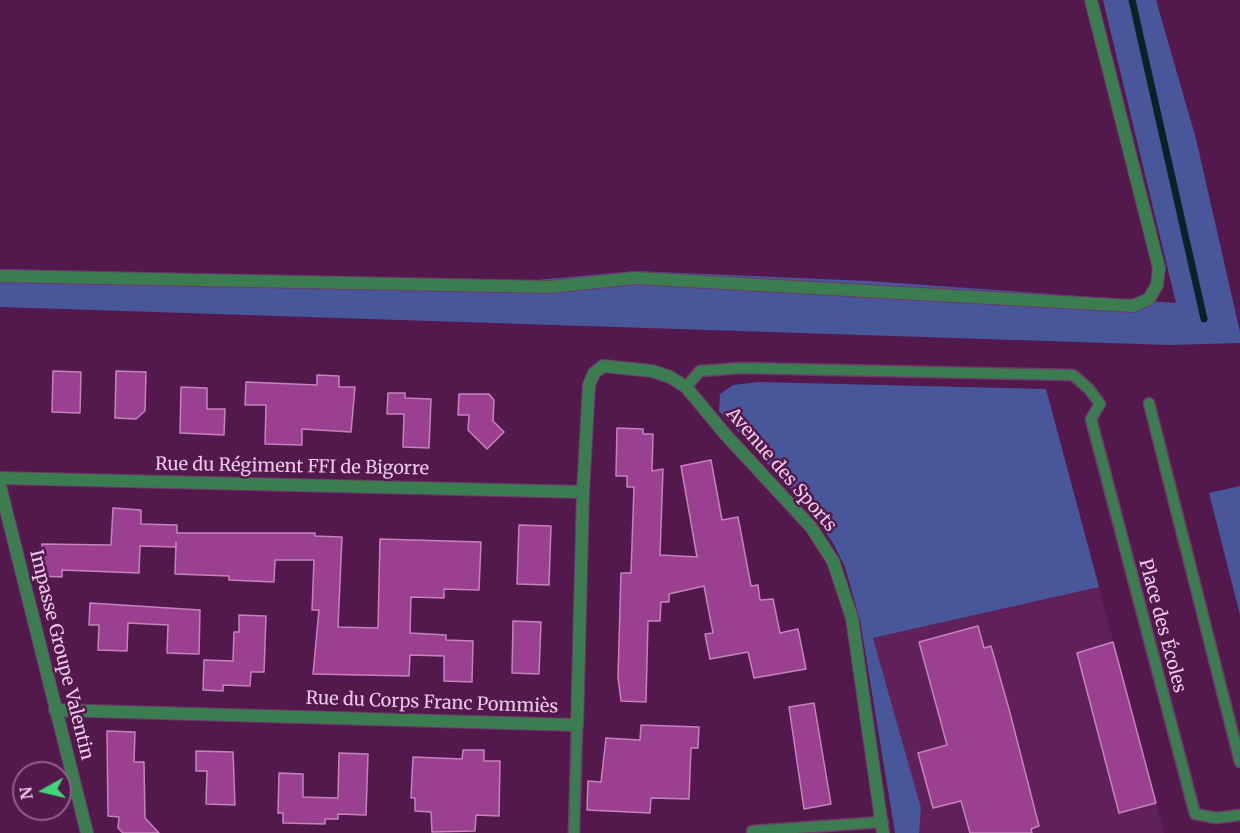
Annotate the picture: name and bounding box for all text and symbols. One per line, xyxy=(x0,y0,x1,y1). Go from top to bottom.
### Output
street label: Avenue des Sports xyxy=(721,403,841,537)
street label: Rue du Régiment FFI de Bigorre xyxy=(155,454,429,480)
street label: Impasse Groupe Valentin xyxy=(24,548,98,762)
street label: Place des Écoles xyxy=(1134,557,1190,695)
street label: Rue du Corps Franc Pommiès xyxy=(305,688,559,718)
north arrow xyxy=(12,761,72,821)
text: N xyxy=(15,786,37,801)

